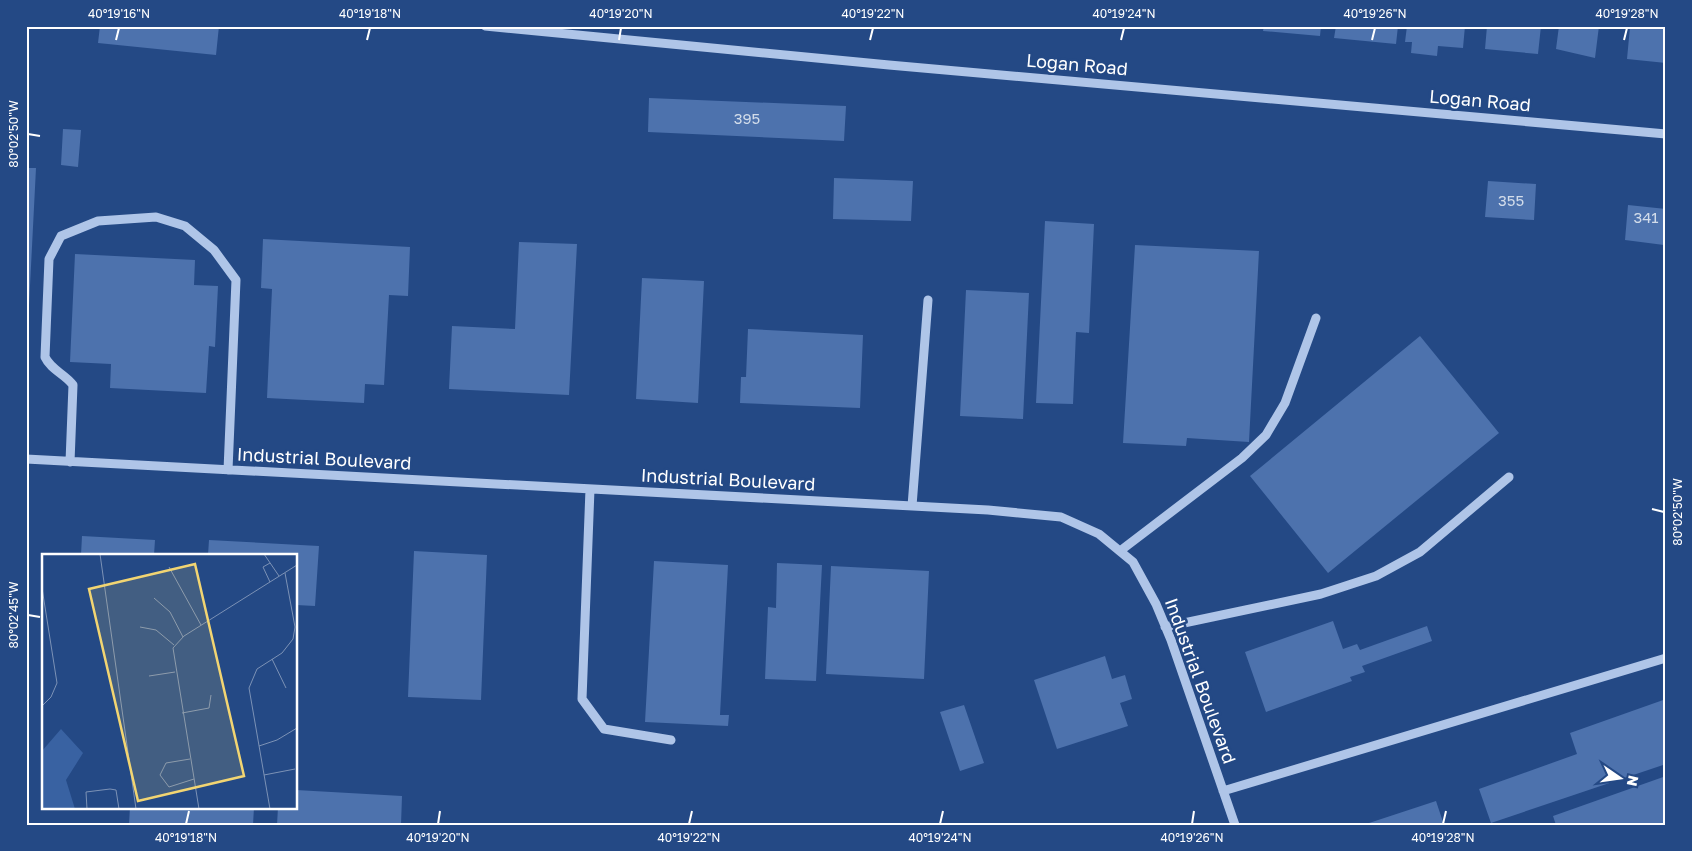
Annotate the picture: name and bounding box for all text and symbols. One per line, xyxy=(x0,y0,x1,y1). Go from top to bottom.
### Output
text: 40°19'16"N xyxy=(88,6,150,21)
text: 40°19'18"N xyxy=(339,6,401,21)
text: 40°19'20"N xyxy=(589,6,653,21)
text: 40°19'22"N xyxy=(842,6,904,21)
text: 40°19'24"N xyxy=(1092,6,1156,21)
text: 40°19'26"N xyxy=(1343,6,1407,21)
text: 40°19'28"N xyxy=(1595,6,1659,21)
street label: Logan Road xyxy=(1025,49,1129,79)
street label: Logan Road xyxy=(1428,85,1532,115)
text: 80°02'50"W xyxy=(6,100,21,168)
house number: 395 xyxy=(734,109,760,127)
house number: 355 xyxy=(1498,191,1524,209)
house number: 341 xyxy=(1633,208,1659,226)
street label: Industrial Boulevard xyxy=(236,442,412,474)
street label: Industrial Boulevard xyxy=(640,463,816,495)
text: 80°02'50"W xyxy=(1670,478,1685,546)
inset map xyxy=(42,554,298,808)
text: 80°02'45"W xyxy=(6,581,21,649)
street label: Industrial Boulevard xyxy=(1161,595,1241,767)
north arrow xyxy=(1594,754,1644,804)
text: N xyxy=(1624,774,1643,788)
text: 40°19'18"N xyxy=(155,830,217,845)
text: 40°19'20"N xyxy=(406,830,470,845)
text: 40°19'22"N xyxy=(658,830,720,845)
text: 40°19'24"N xyxy=(908,830,972,845)
text: 40°19'26"N xyxy=(1160,830,1224,845)
text: 40°19'28"N xyxy=(1411,830,1475,845)

